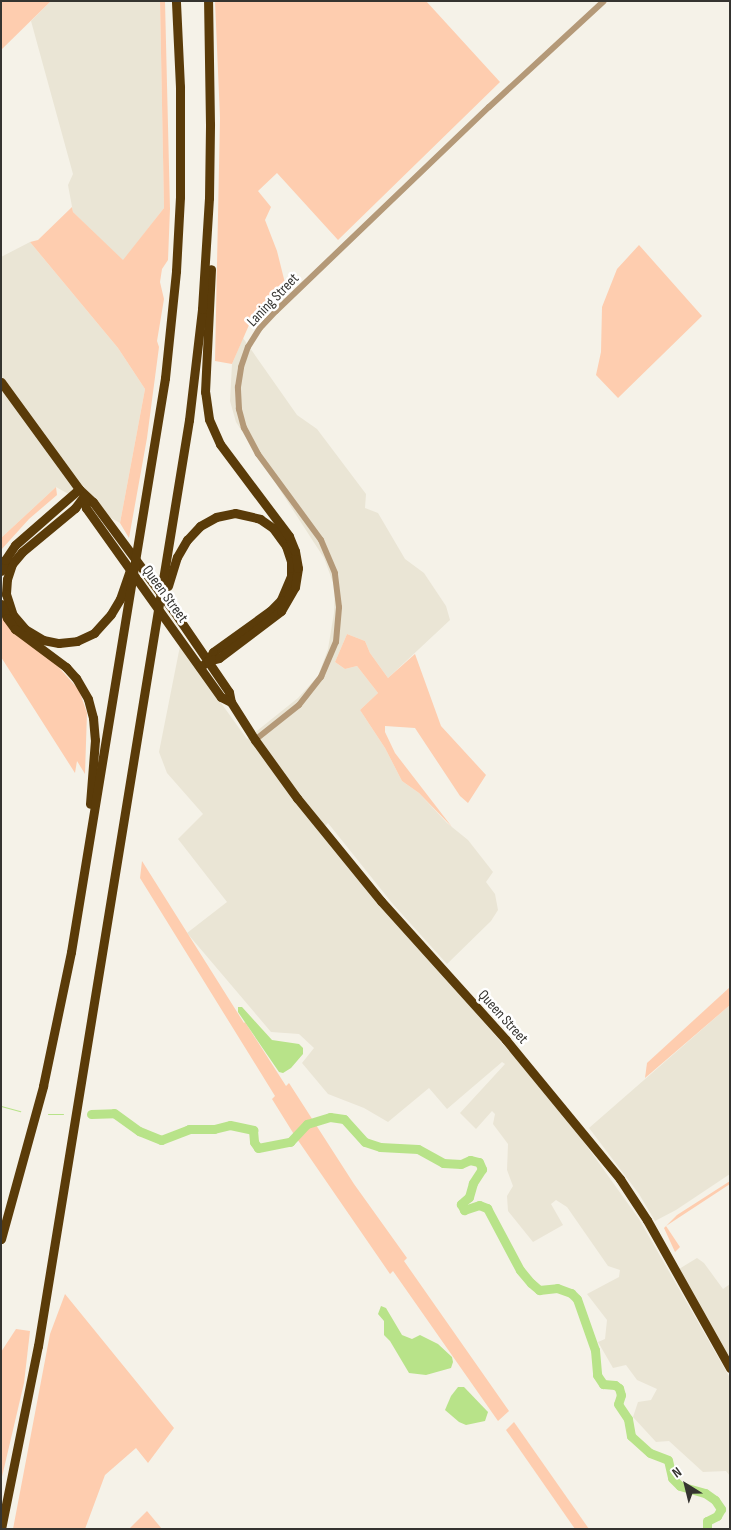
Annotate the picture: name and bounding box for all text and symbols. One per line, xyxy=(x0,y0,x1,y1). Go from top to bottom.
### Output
street label: Laning Street xyxy=(243,270,303,330)
street label: Queen Street xyxy=(138,562,192,626)
street label: Queen Street xyxy=(474,986,532,1048)
north arrow xyxy=(661,1460,711,1510)
text: N xyxy=(669,1463,685,1482)

